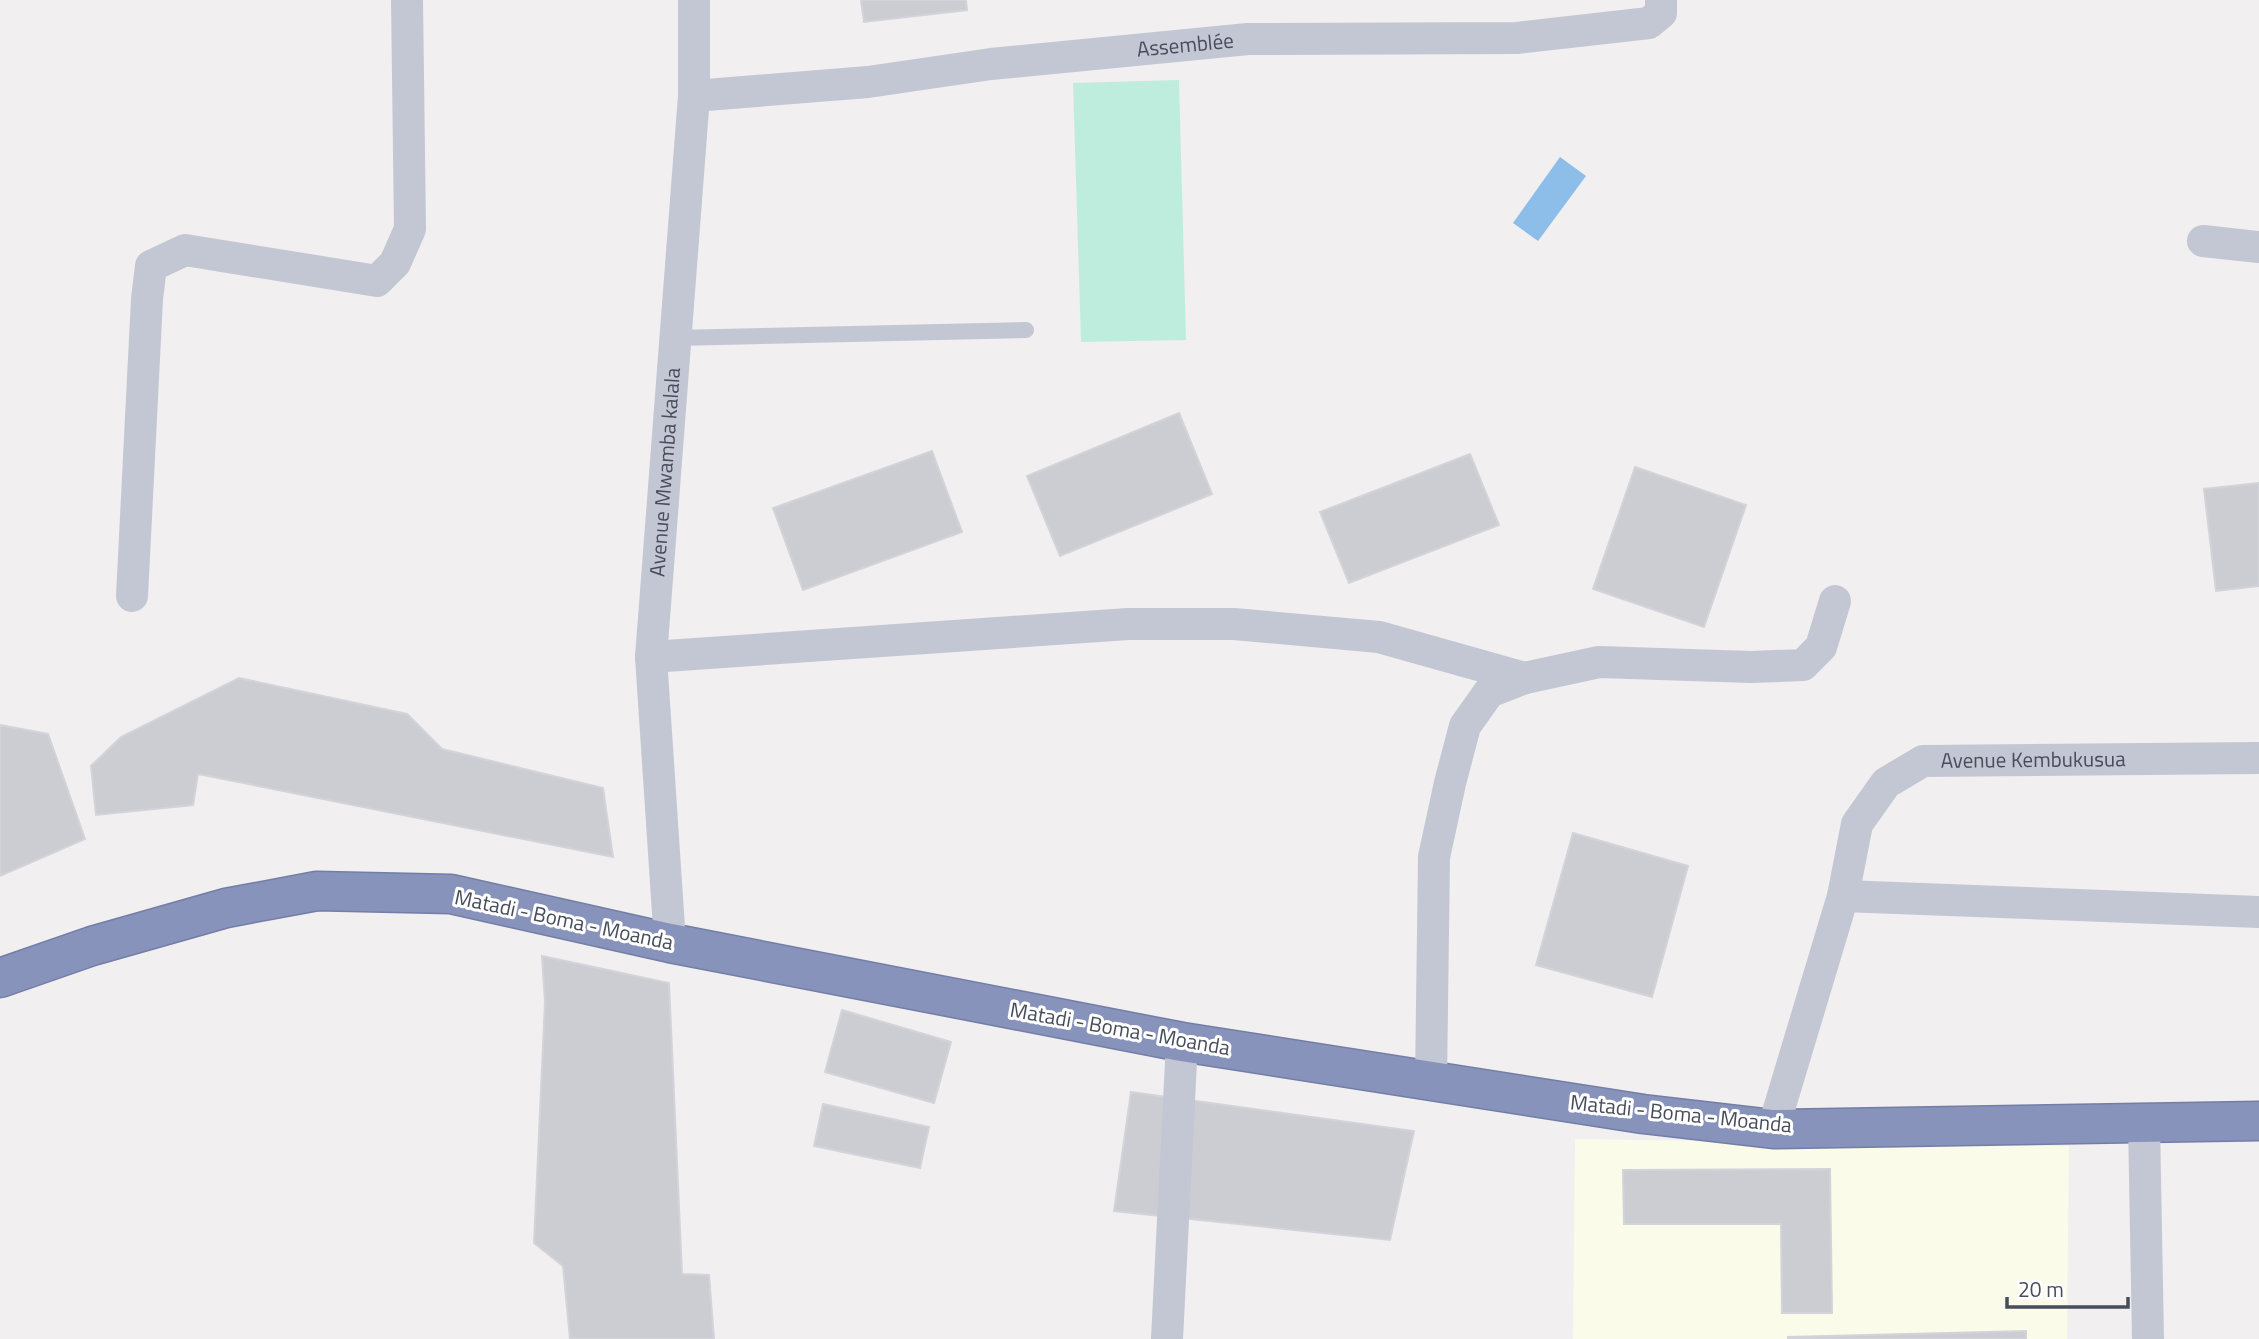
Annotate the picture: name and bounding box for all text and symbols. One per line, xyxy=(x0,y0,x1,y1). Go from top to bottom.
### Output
street label: Assemblée xyxy=(1135,23,1235,65)
street label: Avenue Mwamba kalala xyxy=(640,366,688,578)
street label: Avenue Kembukusua xyxy=(1940,742,2126,776)
street label: Matadi - Boma - Moanda xyxy=(452,880,677,958)
street label: Matadi - Boma - Moanda xyxy=(1008,993,1233,1063)
street label: Matadi - Boma - Moanda xyxy=(1569,1085,1794,1141)
scale bar xyxy=(2007,1266,2128,1310)
text: 20 m xyxy=(2018,1273,2064,1305)

